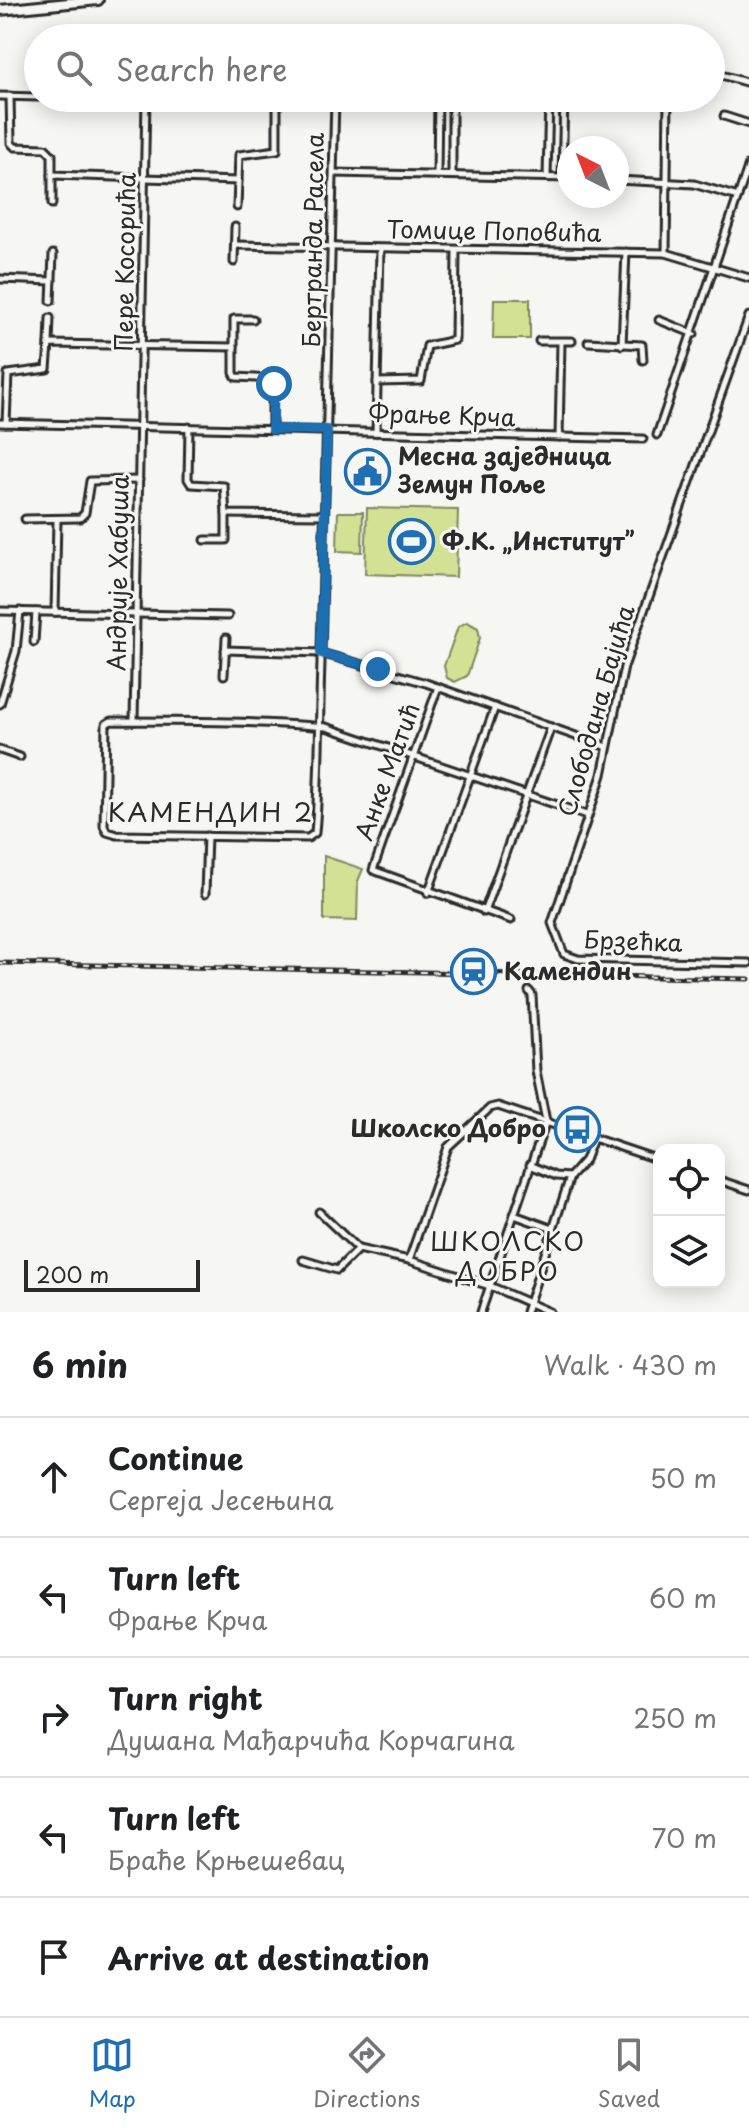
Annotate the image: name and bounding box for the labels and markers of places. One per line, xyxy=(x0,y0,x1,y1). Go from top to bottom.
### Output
place label: Месна заједница Земун Поље xyxy=(397,437,612,501)
public building icon: Месна заједница Земун Поље xyxy=(343,447,391,495)
sports icon: Ф.К. „Институт” xyxy=(387,518,435,566)
place label: Ф.К. „Институт” xyxy=(442,522,635,558)
station icon: Камендин xyxy=(449,948,497,996)
place label: Камендин xyxy=(504,952,632,988)
bus stop icon: Школско Добро xyxy=(553,1105,601,1153)
place label: Школско Добро xyxy=(350,1109,546,1145)

